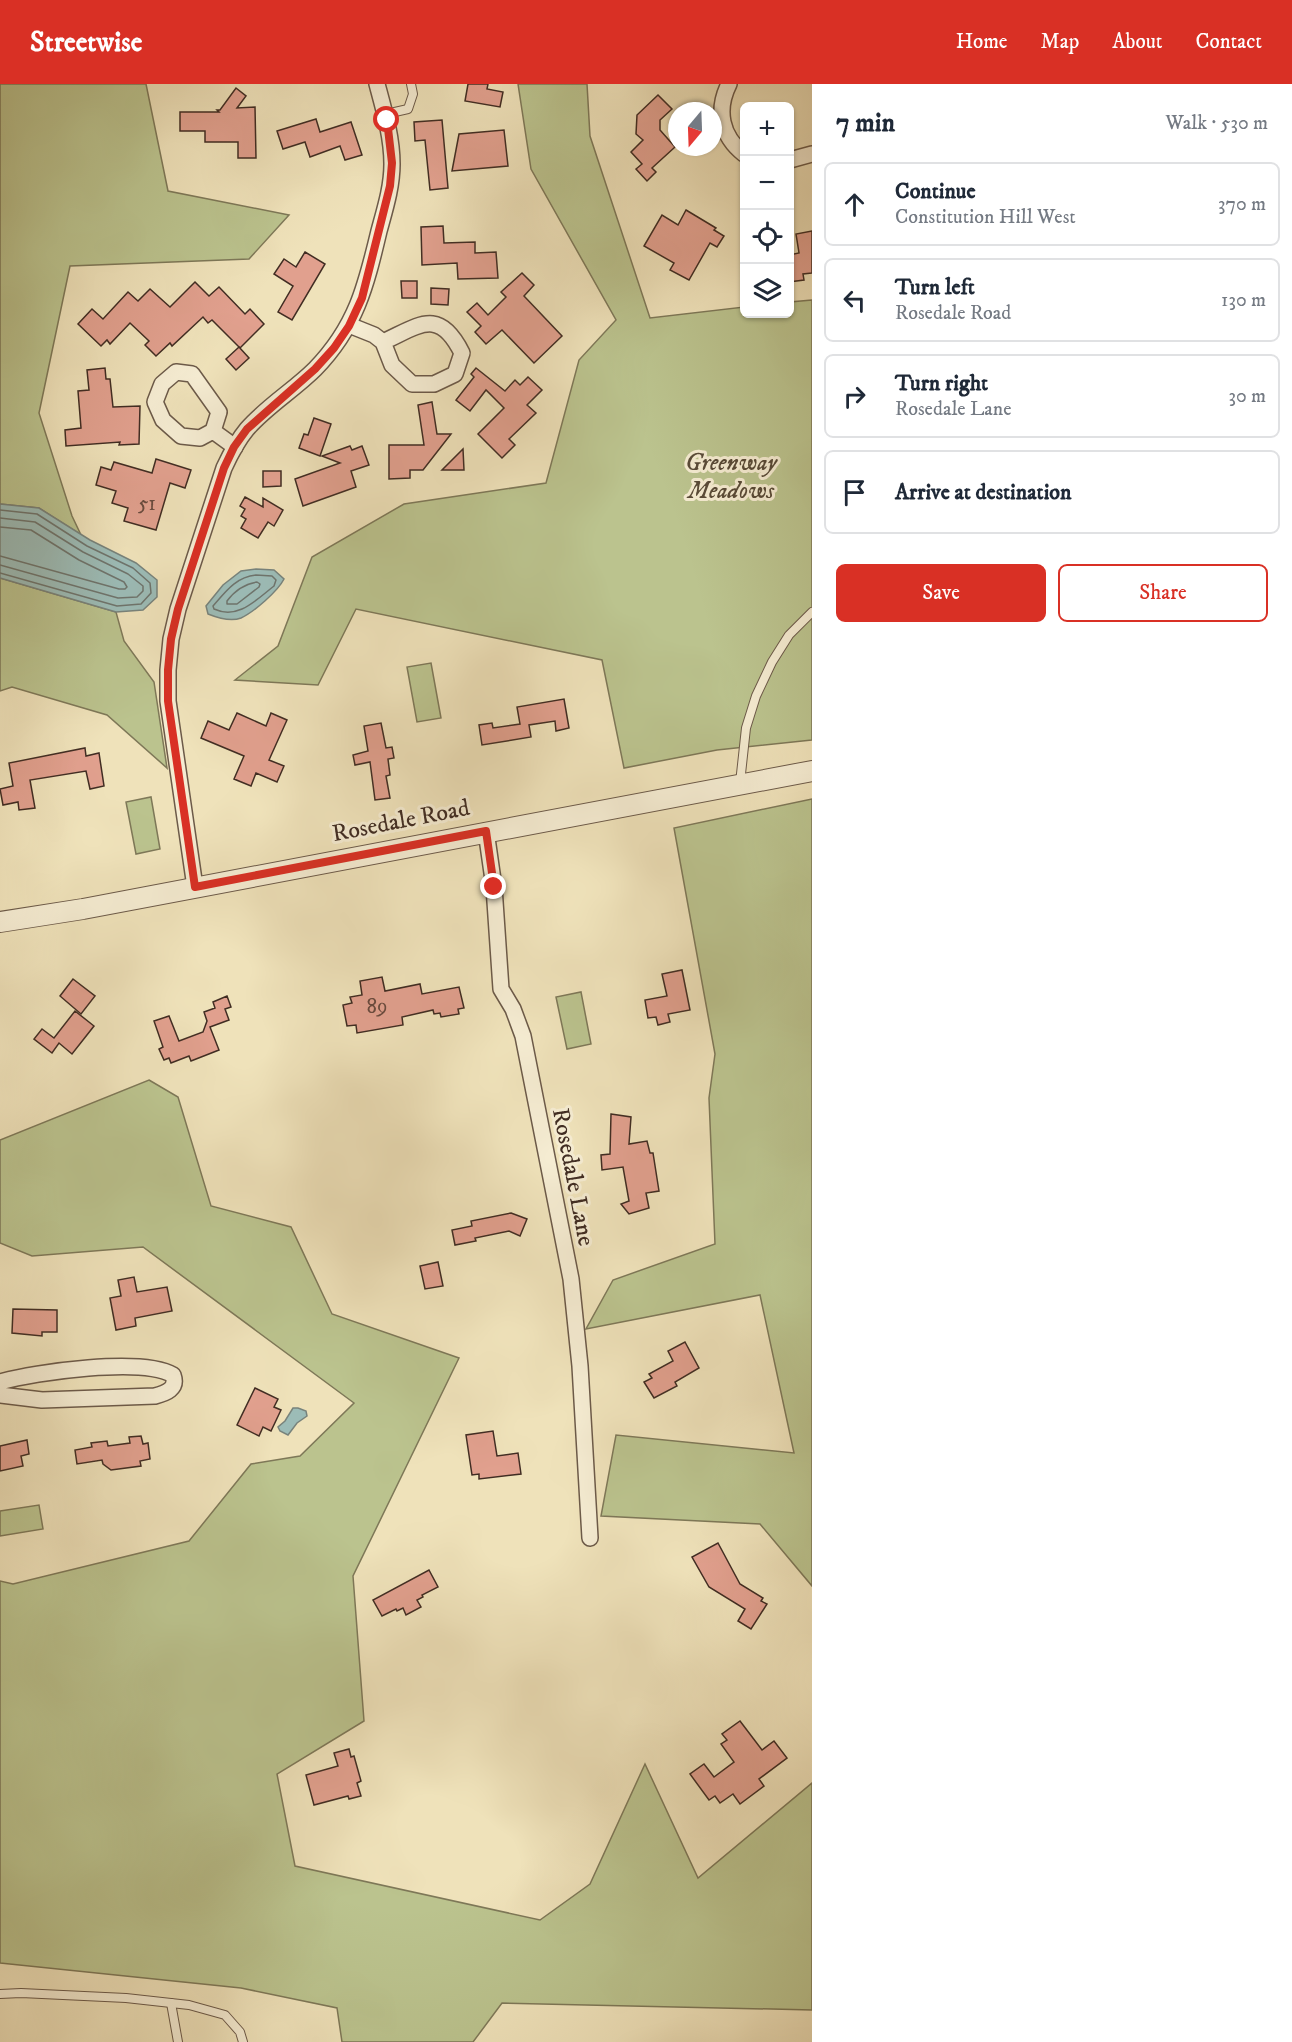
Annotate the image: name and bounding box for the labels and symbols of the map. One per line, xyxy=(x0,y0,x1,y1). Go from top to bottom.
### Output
north arrow xyxy=(668,102,722,156)
route start xyxy=(373,106,399,132)
park label: Greenway Meadows xyxy=(685,448,778,506)
house number: 51 xyxy=(138,491,156,517)
street label: Rosedale Road xyxy=(330,793,472,849)
route end xyxy=(480,873,506,899)
house number: 89 xyxy=(367,994,388,1020)
street label: Rosedale Lane xyxy=(545,1106,601,1249)

